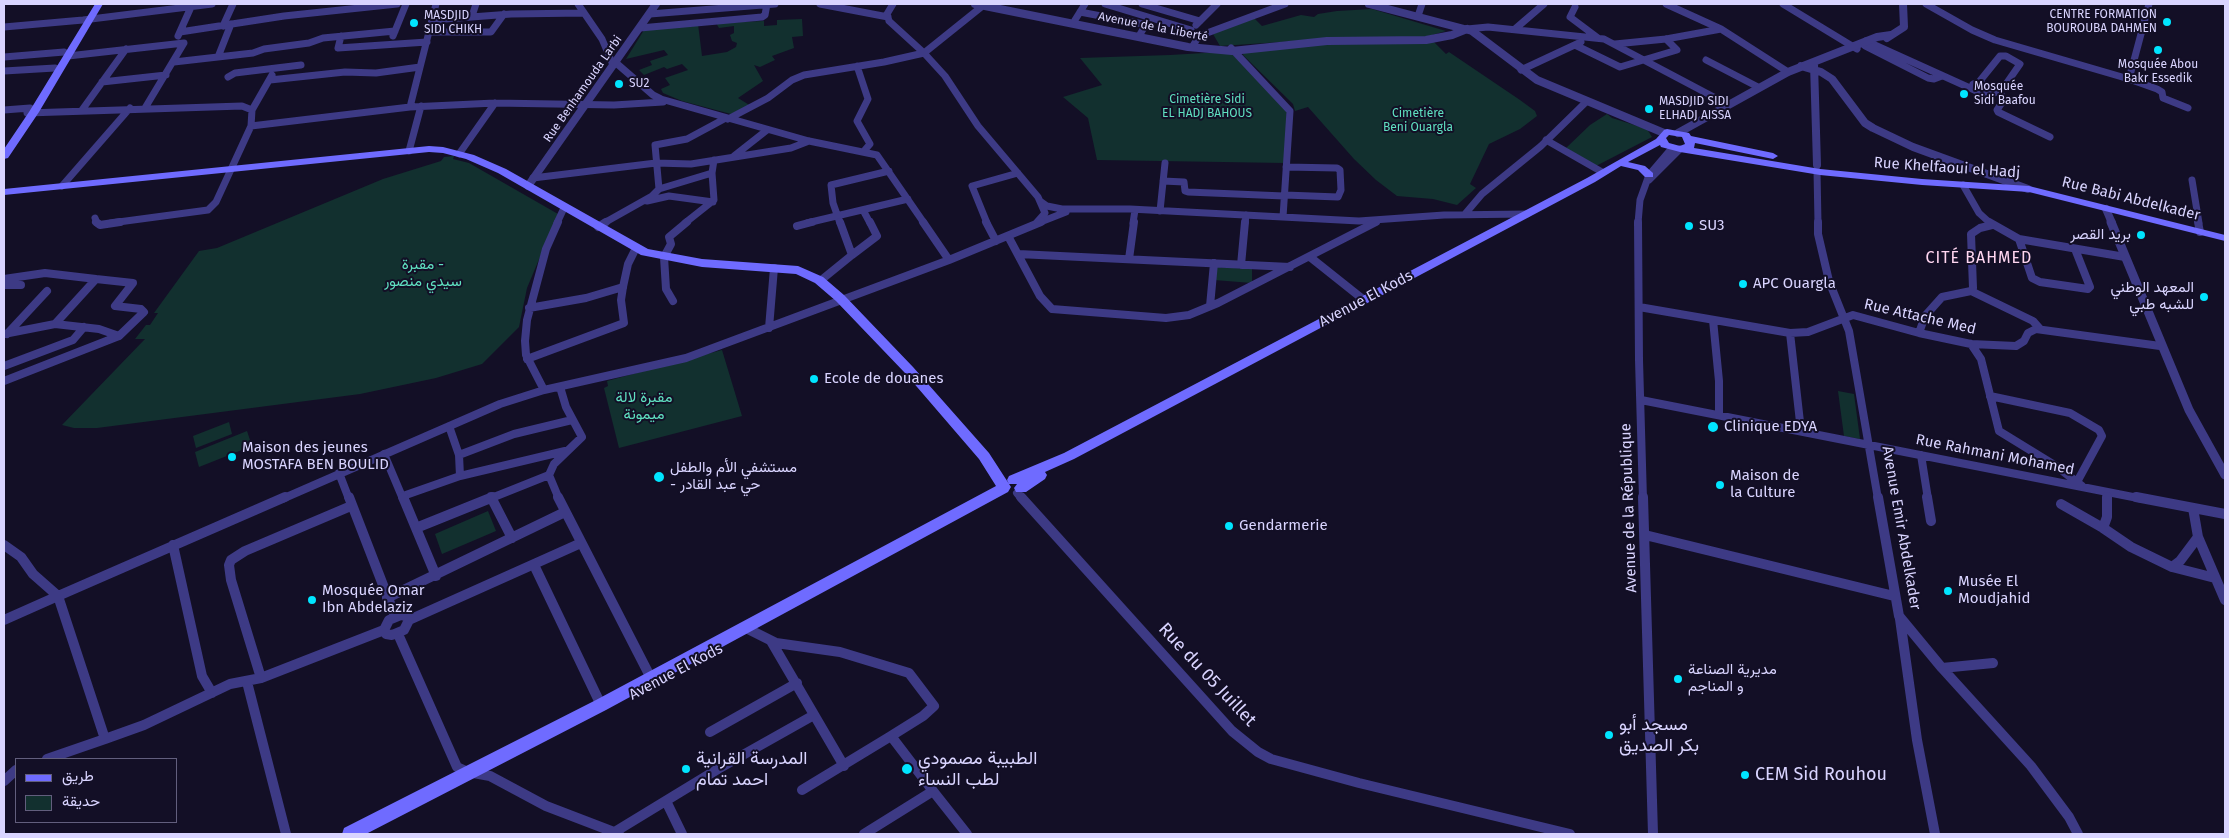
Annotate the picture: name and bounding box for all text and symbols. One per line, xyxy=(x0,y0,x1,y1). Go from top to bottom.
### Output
place label: CENTRE FORMATION BOUROUBA DAHMEN xyxy=(2046,8,2157,36)
place label: MASDJID SIDI CHIKH xyxy=(424,9,482,37)
street label: Avenue de la Liberté xyxy=(1097,9,1209,45)
marker: CENTRE FORMATION BOUROUBA DAHMEN xyxy=(2161,16,2173,28)
marker: MASDJID SIDI CHIKH xyxy=(408,17,420,29)
street label: Rue Benhamouda Larbi xyxy=(541,33,625,145)
marker: Mosquée Abou Bakr Essedik xyxy=(2152,44,2164,56)
place label: Mosquée Abou Bakr Essedik xyxy=(2118,58,2198,86)
place label: SU2 xyxy=(629,77,649,91)
marker: SU2 xyxy=(613,78,625,90)
place label: Mosquée Sidi Baafou xyxy=(1974,80,2036,108)
marker: Mosquée Sidi Baafou xyxy=(1958,88,1970,100)
park label: Cimetière Sidi EL HADJ BAHOUS xyxy=(1162,93,1252,121)
place label: MASDJID SIDI ELHADJ AISSA xyxy=(1659,95,1731,123)
marker: MASDJID SIDI ELHADJ AISSA xyxy=(1643,103,1655,115)
park label: Cimetière Beni Ouargla xyxy=(1383,107,1453,135)
street label: Rue Khelfaoui el Hadj xyxy=(1873,154,2021,182)
street label: Rue Babi Abdelkader xyxy=(2060,173,2202,225)
place label: SU3 xyxy=(1699,217,1725,235)
marker: SU3 xyxy=(1683,220,1695,232)
place label: بريد القصر xyxy=(2070,226,2131,244)
marker: بريد القصر xyxy=(2135,229,2147,241)
district label: CITÉ BAHMED xyxy=(1924,249,2034,269)
park label: مقبرة - سيدي منصور xyxy=(384,256,462,291)
street label: Avenue El Kods xyxy=(1316,267,1416,331)
place label: APC Ouargla xyxy=(1753,275,1836,293)
marker: APC Ouargla xyxy=(1737,278,1749,290)
place label: المعهد الوطني للشبه طبي xyxy=(2111,279,2194,314)
marker: المعهد الوطني للشبه طبي xyxy=(2198,291,2210,303)
street label: Rue Attache Med xyxy=(1862,295,1978,339)
place label: Ecole de douanes xyxy=(824,370,944,388)
marker: Ecole de douanes xyxy=(808,373,820,385)
park label: مقبرة لالة ميمونة xyxy=(616,389,672,424)
place label: Clinique EDYA xyxy=(1724,418,1817,436)
marker: Clinique EDYA xyxy=(1706,420,1720,434)
street label: Avenue de la République xyxy=(1617,423,1641,593)
street label: Rue Rahmani Mohamed xyxy=(1914,431,2076,479)
place label: Maison des jeunes MOSTAFA BEN BOULID xyxy=(242,439,389,474)
street label: Avenue Emir Abdelkader xyxy=(1878,445,1924,611)
marker: Maison des jeunes MOSTAFA BEN BOULID xyxy=(226,451,238,463)
place label: مستشفي الأم والطفل - حي عبد القادر xyxy=(670,459,797,494)
place label: Maison de la Culture xyxy=(1730,467,1800,502)
marker: مستشفي الأم والطفل - حي عبد القادر xyxy=(652,470,666,484)
marker: Maison de la Culture xyxy=(1714,479,1726,491)
place label: Gendarmerie xyxy=(1239,517,1328,535)
marker: Gendarmerie xyxy=(1223,520,1235,532)
place label: Musée El Moudjahid xyxy=(1958,573,2030,608)
place label: Mosquée Omar Ibn Abdelaziz xyxy=(322,582,425,617)
marker: Musée El Moudjahid xyxy=(1942,585,1954,597)
marker: Mosquée Omar Ibn Abdelaziz xyxy=(306,594,318,606)
street label: Rue du 05 Juillet xyxy=(1154,619,1260,731)
street label: Avenue El Kods xyxy=(626,640,726,704)
place label: مديرية الصناعة و المناجم xyxy=(1688,661,1777,696)
marker: مديرية الصناعة و المناجم xyxy=(1672,673,1684,685)
place label: مسجد أبو بكر الصديق xyxy=(1619,714,1699,756)
marker: مسجد أبو بكر الصديق xyxy=(1603,729,1615,741)
place label: المدرسة القرانية احمد تمام xyxy=(696,748,808,791)
place label: الطبيبة مصمودي لطب النساء xyxy=(918,748,1037,791)
legend xyxy=(15,758,178,823)
marker: الطبيبة مصمودي لطب النساء xyxy=(900,762,914,776)
marker: المدرسة القرانية احمد تمام xyxy=(680,763,692,775)
place label: CEM Sid Rouhou xyxy=(1755,764,1887,786)
text: طريق xyxy=(62,767,94,785)
marker: CEM Sid Rouhou xyxy=(1739,769,1751,781)
text: حديقة xyxy=(62,792,100,810)

